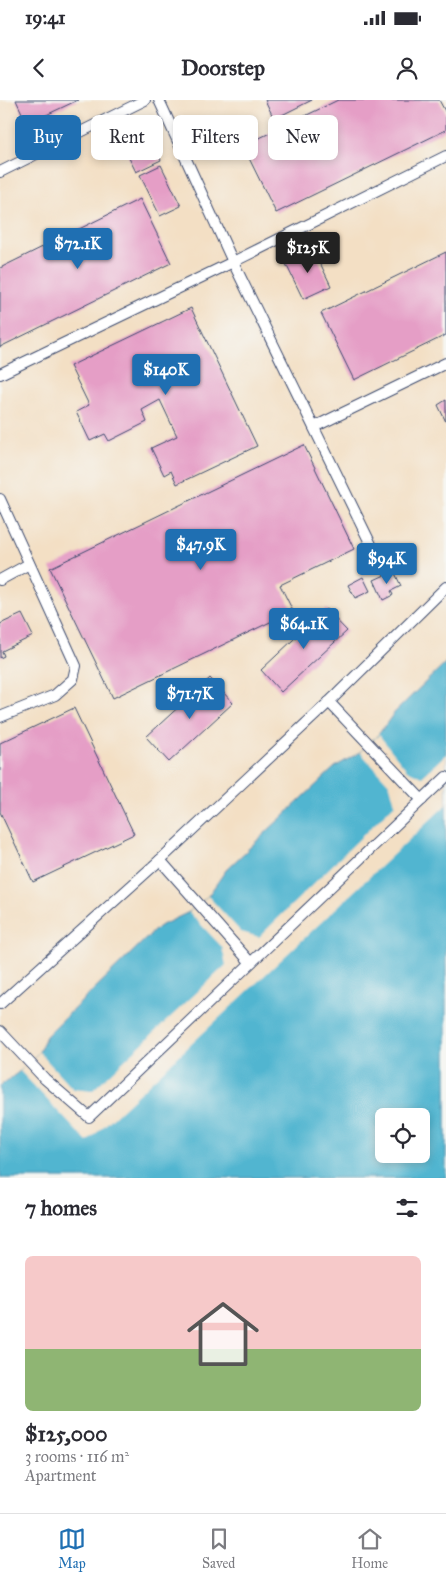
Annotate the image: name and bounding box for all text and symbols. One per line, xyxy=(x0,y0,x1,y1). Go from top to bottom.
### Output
text: 19:41 xyxy=(25,6,65,29)
icon: back xyxy=(25,54,53,82)
text: Doorstep xyxy=(181,54,265,81)
icon: person xyxy=(393,54,421,82)
chip: Buy xyxy=(15,115,81,160)
chip: Rent xyxy=(91,115,163,160)
chip: Filters xyxy=(173,115,258,160)
chip: New xyxy=(268,115,338,160)
pin: $72.1K xyxy=(37,228,119,270)
pin: $125K xyxy=(273,232,343,274)
text: $72.1K xyxy=(54,234,102,253)
text: $125K xyxy=(287,238,329,257)
pin: $140K xyxy=(131,354,201,396)
text: $140K xyxy=(143,360,189,379)
pin: $47.9K xyxy=(160,528,242,571)
text: $47.9K xyxy=(176,535,226,554)
pin: $94K xyxy=(357,542,417,585)
text: $94K xyxy=(368,549,406,568)
pin: $64.1K xyxy=(263,608,345,650)
text: $64.1K xyxy=(280,614,328,633)
pin: $71.7K xyxy=(149,678,231,720)
text: $71.7K xyxy=(167,684,213,703)
map controls xyxy=(375,1108,430,1163)
button: locate xyxy=(375,1108,430,1163)
icon: filters xyxy=(393,1194,421,1222)
text: 7 homes xyxy=(25,1195,97,1221)
icon: home xyxy=(178,1289,268,1379)
text: $125,000 xyxy=(25,1421,107,1447)
text: 3 rooms · 116 m² xyxy=(25,1447,129,1466)
text: Apartment xyxy=(25,1466,97,1485)
tab: Map xyxy=(58,1525,86,1572)
tab: Saved xyxy=(202,1525,235,1572)
tab: Home xyxy=(351,1525,388,1572)

